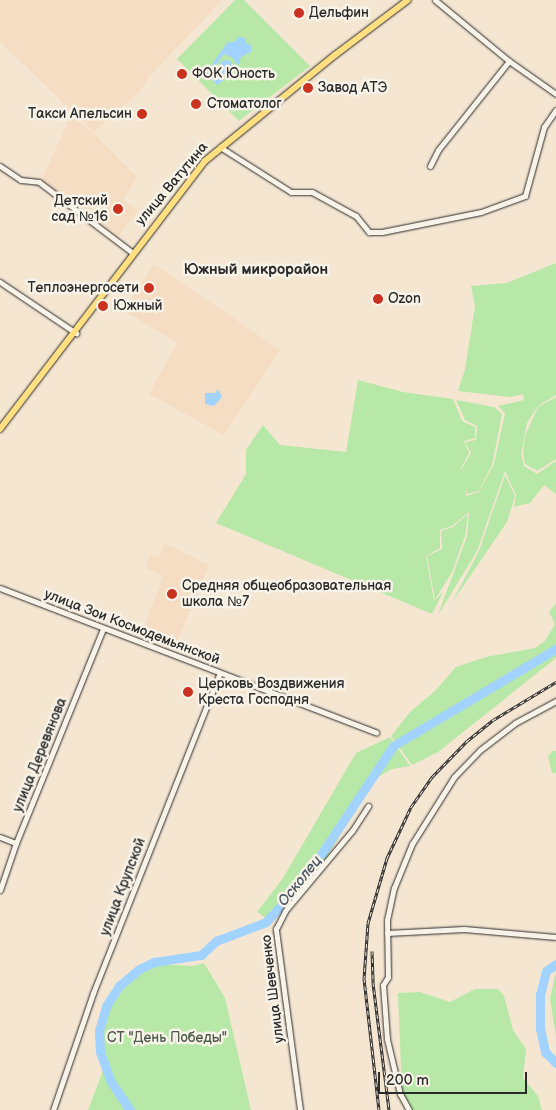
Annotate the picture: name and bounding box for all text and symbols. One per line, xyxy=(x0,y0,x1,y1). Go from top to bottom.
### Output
place label: Дельфин xyxy=(309,5,369,21)
marker: Дельфин xyxy=(293,7,305,19)
place label: ФОК Юность xyxy=(192,66,275,82)
marker: ФОК Юность xyxy=(176,68,188,80)
place label: Завод АТЭ xyxy=(318,80,387,96)
marker: Завод АТЭ xyxy=(302,82,314,94)
place label: Стоматолог xyxy=(207,96,282,112)
marker: Стоматолог xyxy=(189,97,203,111)
place label: Такси Апельсин xyxy=(28,106,132,122)
marker: Такси Апельсин xyxy=(136,108,148,120)
street label: улица Ватутина xyxy=(132,139,212,229)
place label: Детский сад №16 xyxy=(52,193,108,226)
marker: Детский сад №16 xyxy=(112,203,124,215)
district label: Южный микрорайон xyxy=(184,261,328,279)
place label: Теплоэнергосети xyxy=(27,280,139,296)
marker: Теплоэнергосети xyxy=(143,282,155,294)
place label: Ozon xyxy=(388,291,421,307)
marker: Ozon xyxy=(372,293,384,305)
place label: Южный xyxy=(113,298,162,314)
marker: Южный xyxy=(97,300,109,312)
place label: Средняя общеобразовательная школа №7 xyxy=(182,578,391,610)
street label: улица Зои Космодемьянской xyxy=(42,586,222,668)
marker: Средняя общеобразовательная школа №7 xyxy=(166,588,178,600)
place label: Церковь Воздвижения Креста Господня xyxy=(198,676,344,709)
marker: Церковь Воздвижения Креста Господня xyxy=(182,686,194,698)
street label: улица Деревянова xyxy=(9,695,71,815)
street label: улица Крупской xyxy=(97,836,149,938)
water label: Осколец xyxy=(274,852,326,910)
street label: улица Шевченко xyxy=(258,934,288,1044)
park label: СТ "День Победы" xyxy=(107,1030,227,1046)
scale bar xyxy=(381,1062,530,1094)
text: 200 m xyxy=(386,1071,429,1090)

